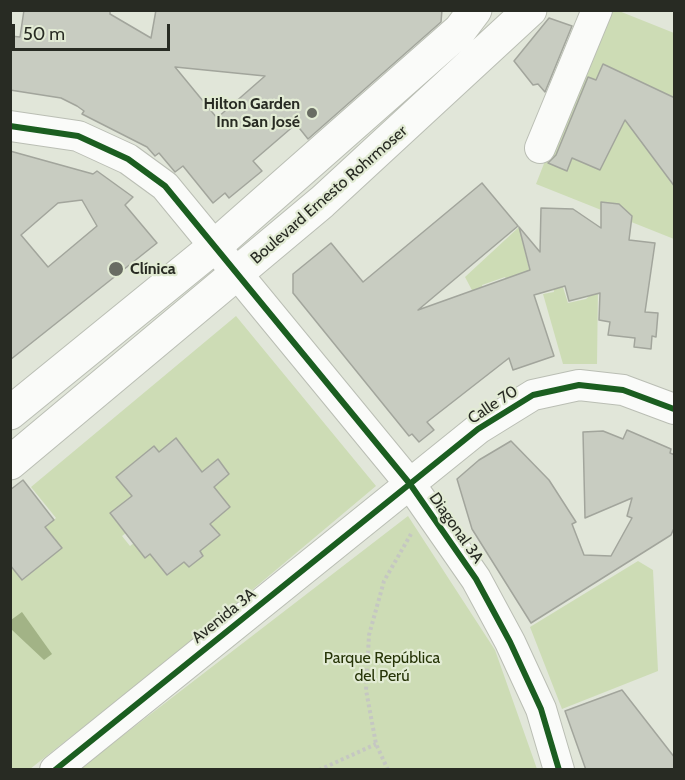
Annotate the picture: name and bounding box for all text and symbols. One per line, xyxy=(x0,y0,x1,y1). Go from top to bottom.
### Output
scale bar xyxy=(15,12,172,50)
text: 50 m xyxy=(23,23,65,45)
place label: Hilton Garden Inn San José xyxy=(204,94,300,132)
marker: Hilton Garden Inn San José xyxy=(305,106,319,120)
street label: Boulevard Ernesto Rohrmoser xyxy=(247,122,411,268)
place label: Clínica xyxy=(130,259,176,279)
marker: Clínica xyxy=(107,260,125,278)
street label: Calle 70 xyxy=(464,382,522,428)
street label: Diagonal 3A xyxy=(425,489,487,567)
street label: Avenida 3A xyxy=(188,585,260,647)
park label: Parque República del Perú xyxy=(324,648,440,686)

